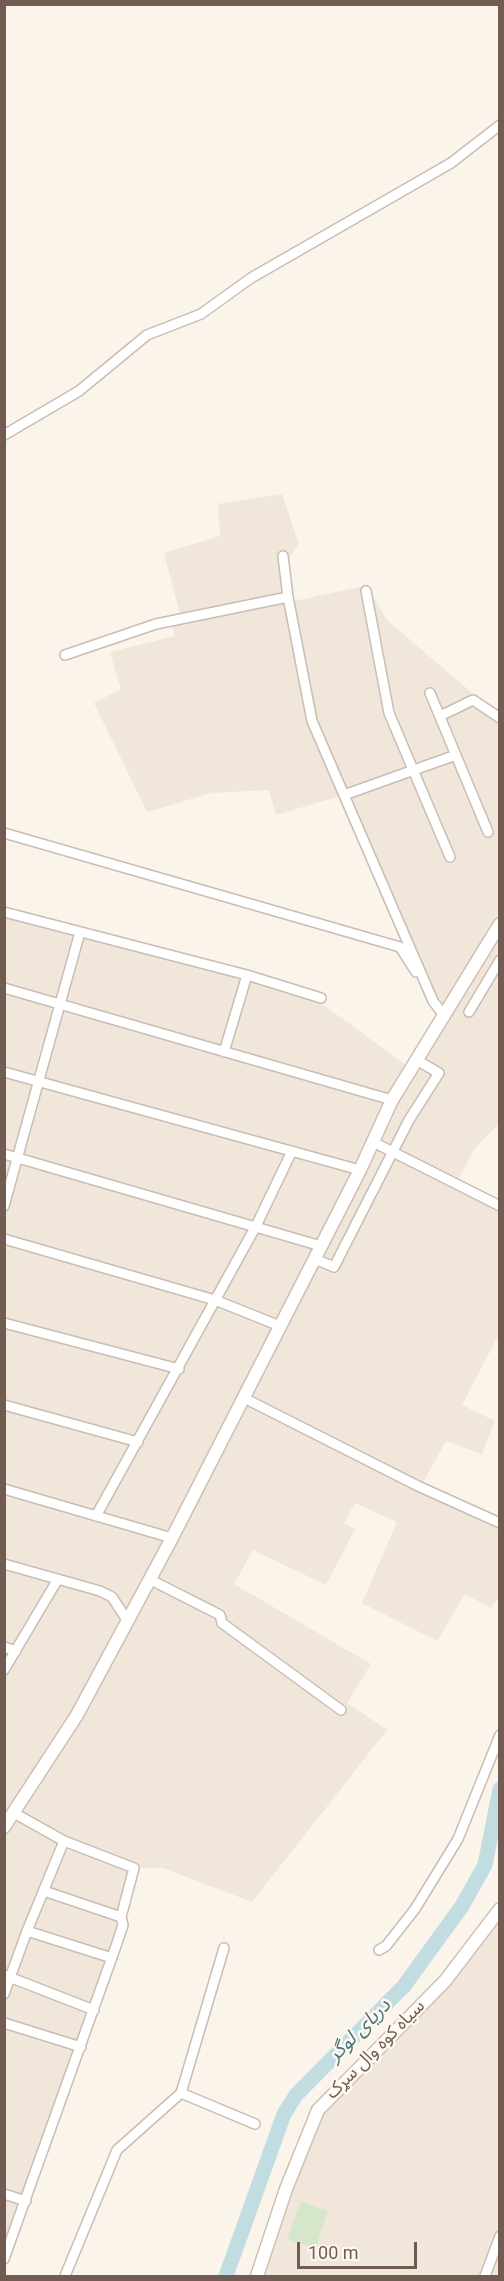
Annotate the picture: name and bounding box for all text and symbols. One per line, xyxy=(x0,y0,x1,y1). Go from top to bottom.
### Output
water label: دریای لوگر xyxy=(324,1995,396,2067)
street label: سیاه کوه وال سړک xyxy=(322,1996,430,2104)
scale bar xyxy=(300,2230,420,2268)
text: 100 m xyxy=(308,2242,359,2263)

